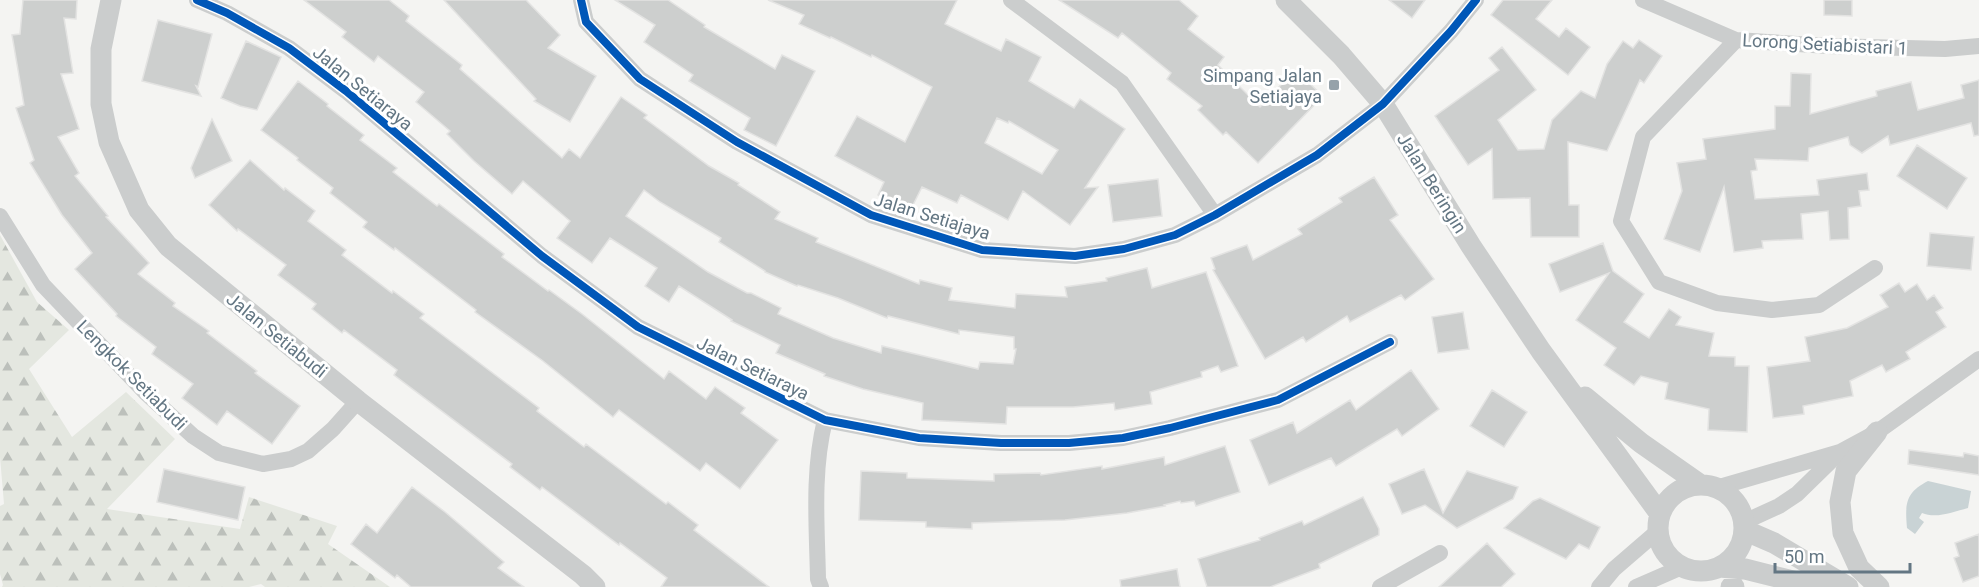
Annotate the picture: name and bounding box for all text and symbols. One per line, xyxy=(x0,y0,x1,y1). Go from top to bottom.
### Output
street label: Lorong Setiabistari 1 xyxy=(1742,29,1908,59)
street label: Jalan Setiaraya xyxy=(309,41,417,135)
place label: Simpang Jalan Setiajaya xyxy=(1203,65,1322,107)
marker: Simpang Jalan Setiajaya xyxy=(1327,78,1341,92)
street label: Jalan Beringin xyxy=(1393,129,1471,237)
street label: Jalan Setiajaya xyxy=(871,188,993,244)
street label: Jalan Setiabudi xyxy=(223,288,331,382)
street label: Lengkok Setiabudi xyxy=(73,316,191,434)
street label: Jalan Setiaraya xyxy=(693,332,813,404)
scale bar xyxy=(1775,536,1910,574)
text: 50 m xyxy=(1784,546,1824,567)

